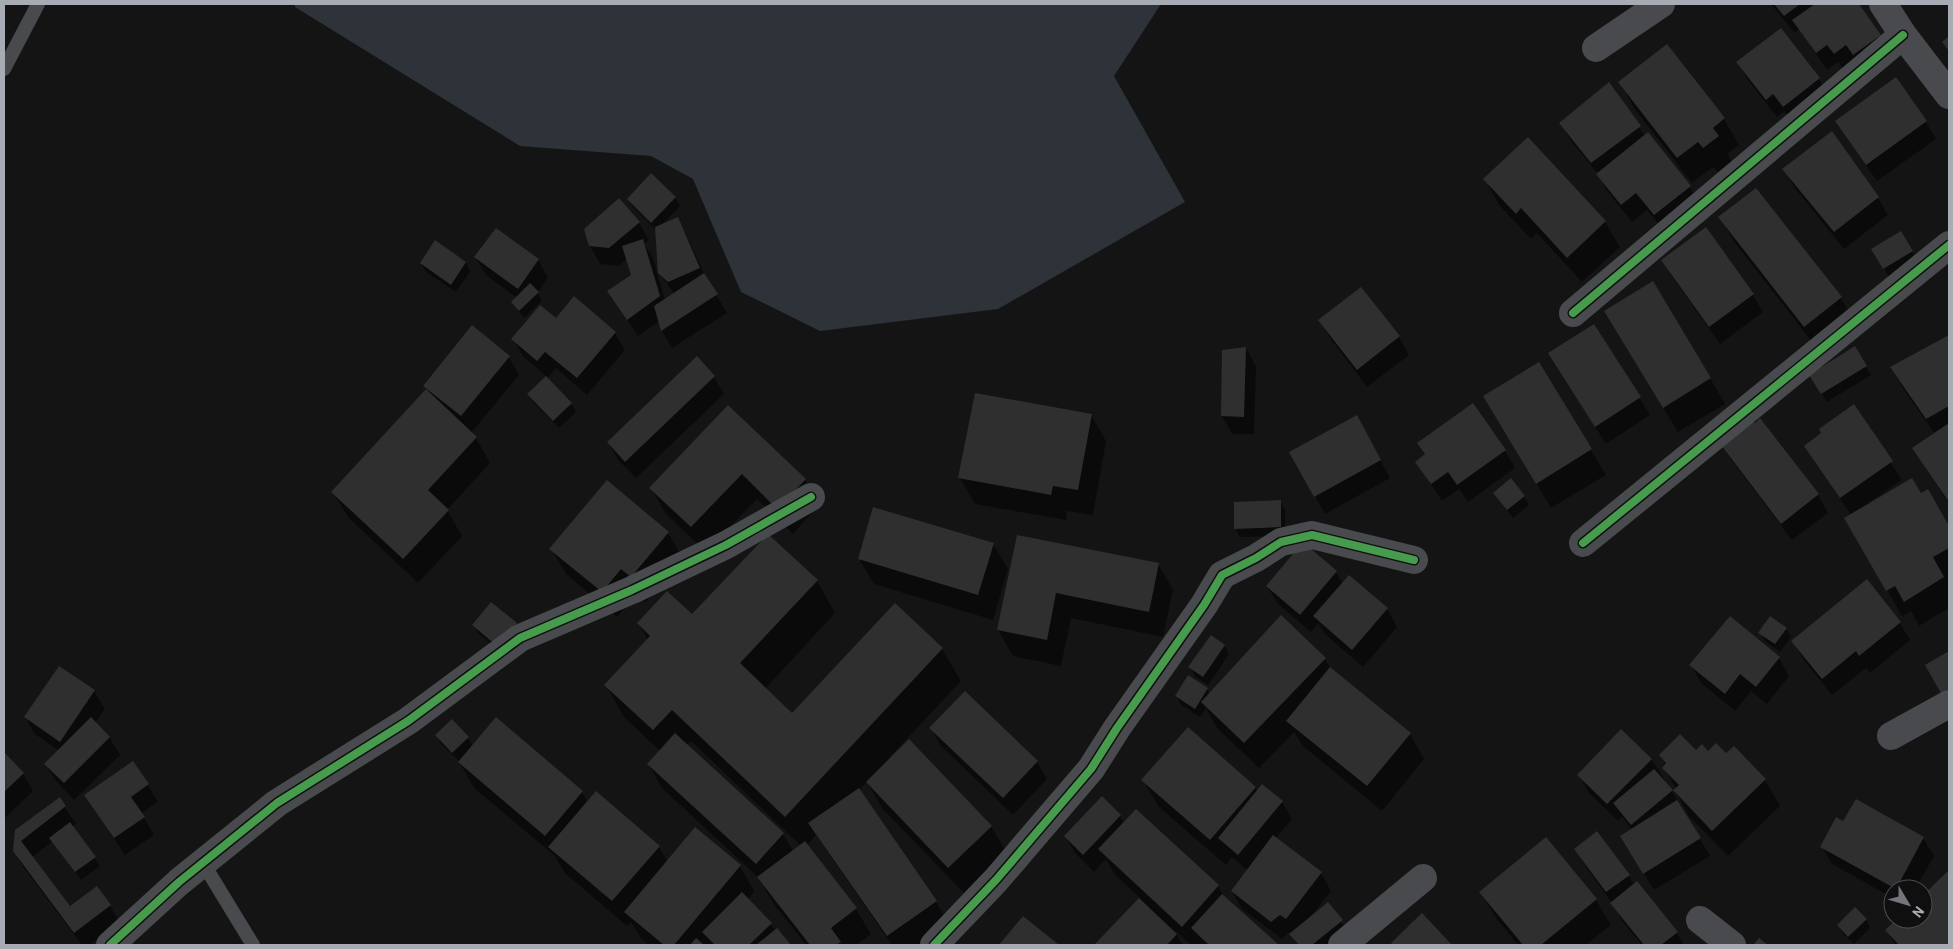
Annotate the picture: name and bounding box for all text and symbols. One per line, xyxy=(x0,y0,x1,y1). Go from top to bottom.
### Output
north arrow xyxy=(1883,879,1933,929)
text: N xyxy=(1909,903,1928,921)

